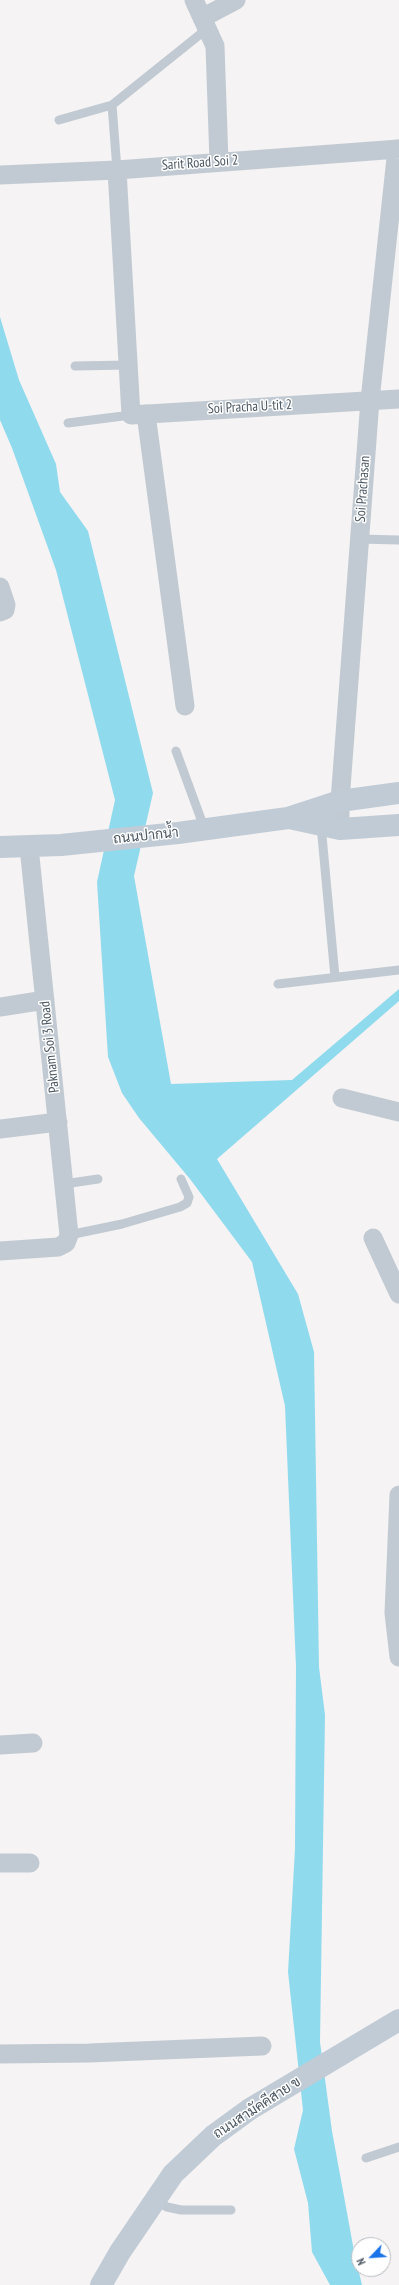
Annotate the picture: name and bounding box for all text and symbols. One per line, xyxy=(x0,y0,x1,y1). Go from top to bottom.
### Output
street label: Sarit Road Soi 2 xyxy=(161,152,239,174)
street label: Soi Pracha U-tit 2 xyxy=(207,396,293,418)
street label: Soi Prachasan xyxy=(352,455,374,523)
street label: ถนนปากน้ำ xyxy=(112,824,180,848)
street label: Paknam Soi 3 Road xyxy=(37,1000,63,1094)
street label: ถนนสามัคคีสาย ข xyxy=(210,2074,304,2142)
north arrow xyxy=(351,2237,391,2277)
text: N xyxy=(353,2256,369,2267)

